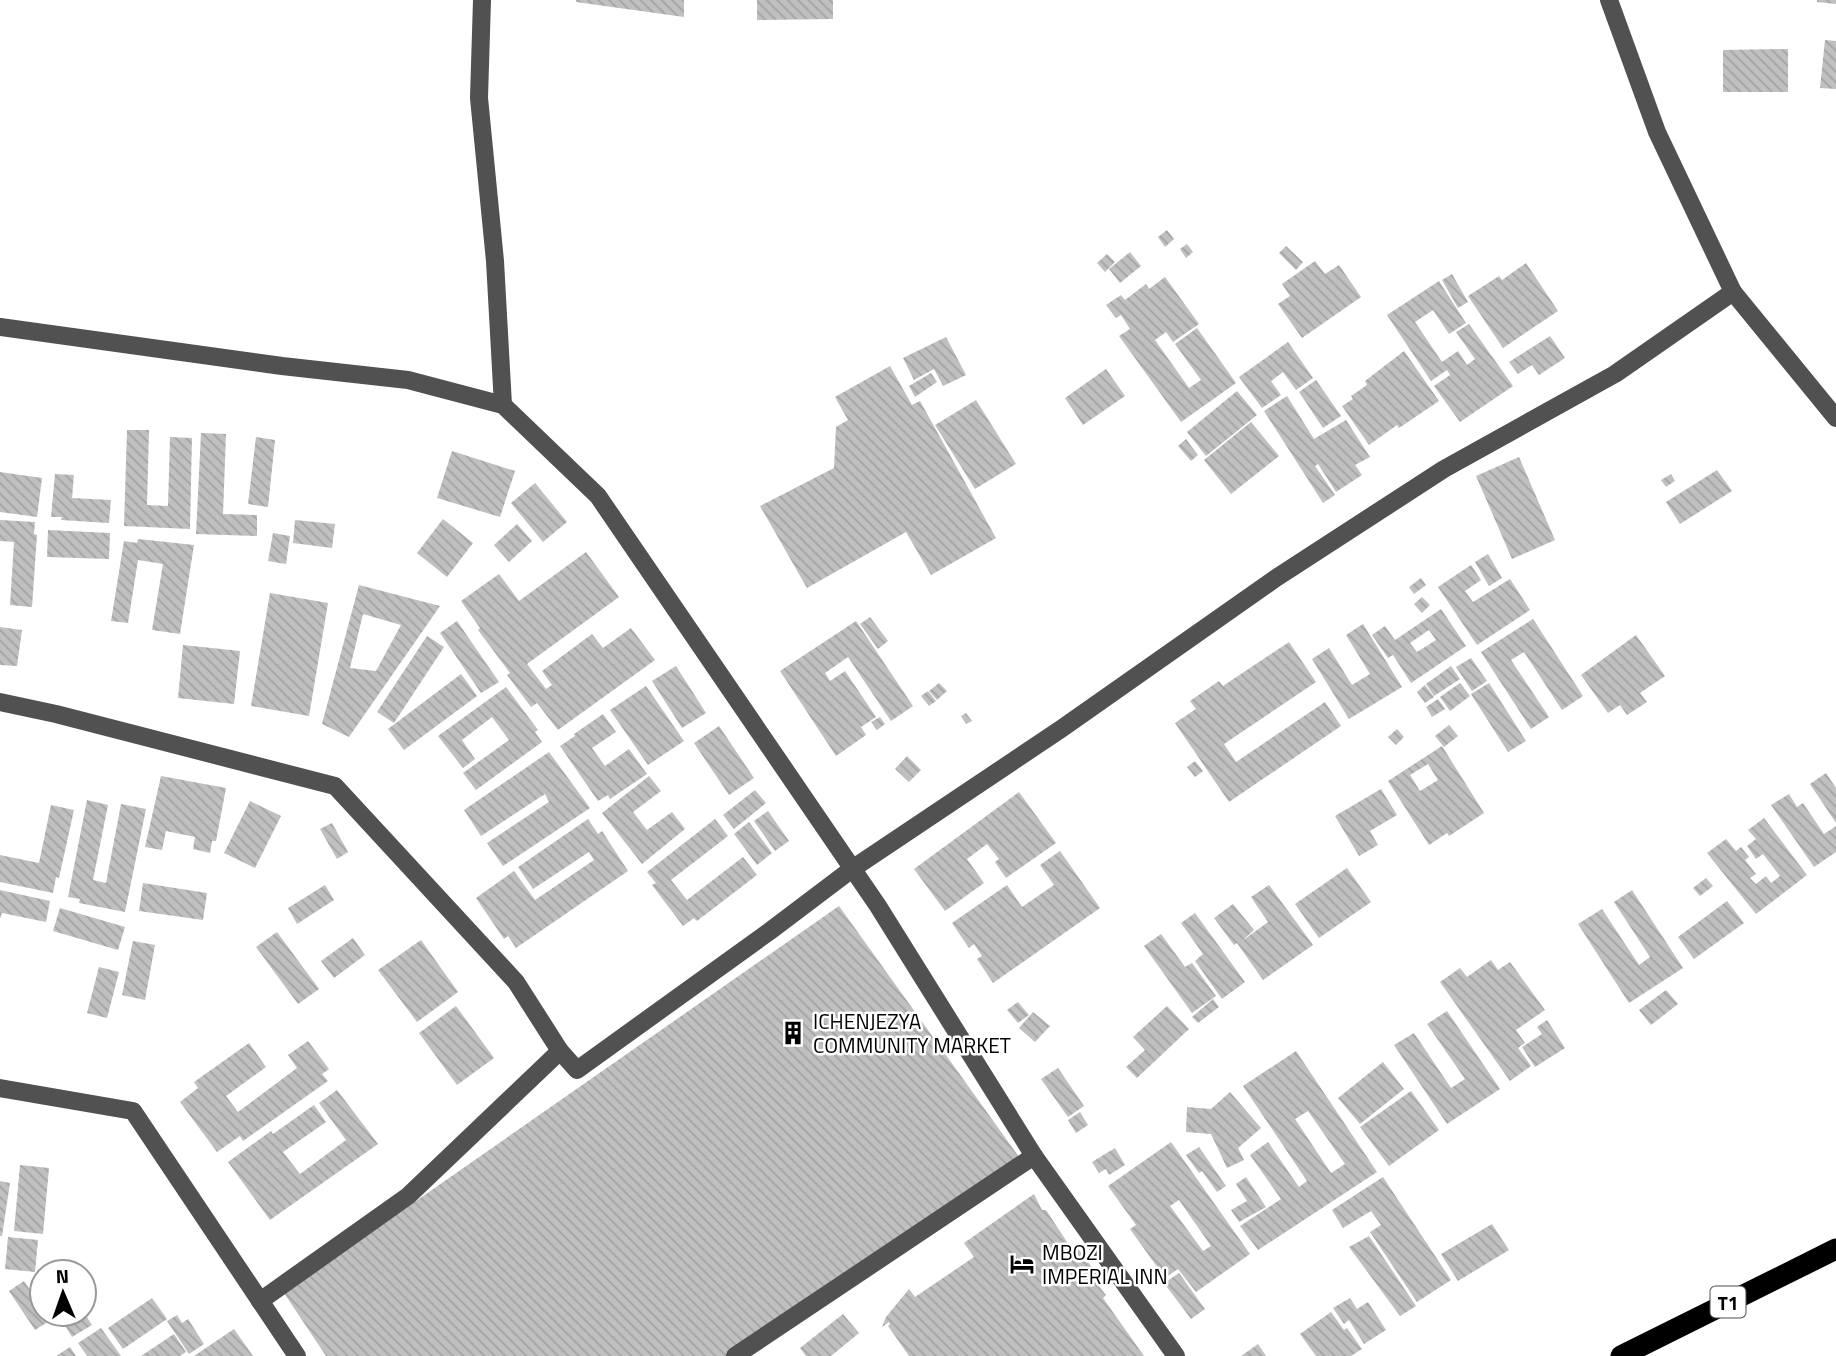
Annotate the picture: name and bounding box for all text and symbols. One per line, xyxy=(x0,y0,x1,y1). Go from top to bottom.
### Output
place label: ICHENJEZYA COMMUNITY MARKET xyxy=(813,1005,1011,1061)
building icon: ICHENJEZYA COMMUNITY MARKET xyxy=(779,1019,807,1047)
place label: MBOZI IMPERIAL INN xyxy=(1042,1236,1168,1292)
hotel icon: MBOZI IMPERIAL INN xyxy=(1008,1250,1036,1278)
north arrow xyxy=(28,1258,98,1328)
text: N xyxy=(55,1261,69,1290)
road number: T1 xyxy=(1710,1286,1746,1318)

